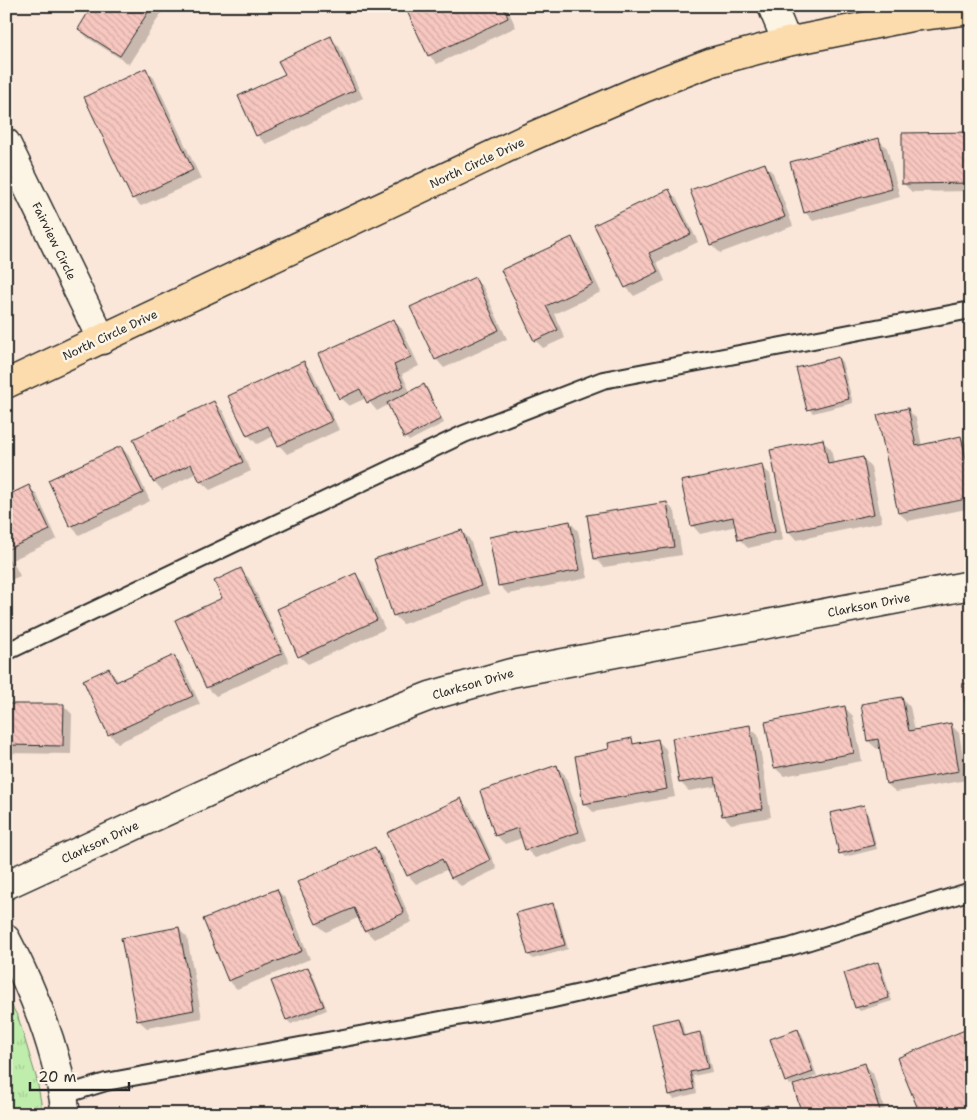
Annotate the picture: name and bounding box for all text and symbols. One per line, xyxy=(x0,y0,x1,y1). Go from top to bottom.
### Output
street label: North Circle Drive xyxy=(427,134,527,192)
street label: Fairview Circle xyxy=(28,199,80,283)
street label: North Circle Drive xyxy=(60,306,160,364)
street label: Clarkson Drive xyxy=(826,589,912,621)
street label: Clarkson Drive xyxy=(430,665,516,703)
street label: Clarkson Drive xyxy=(59,817,142,867)
scale bar xyxy=(30,1060,129,1092)
text: 20 m xyxy=(38,1067,77,1087)

